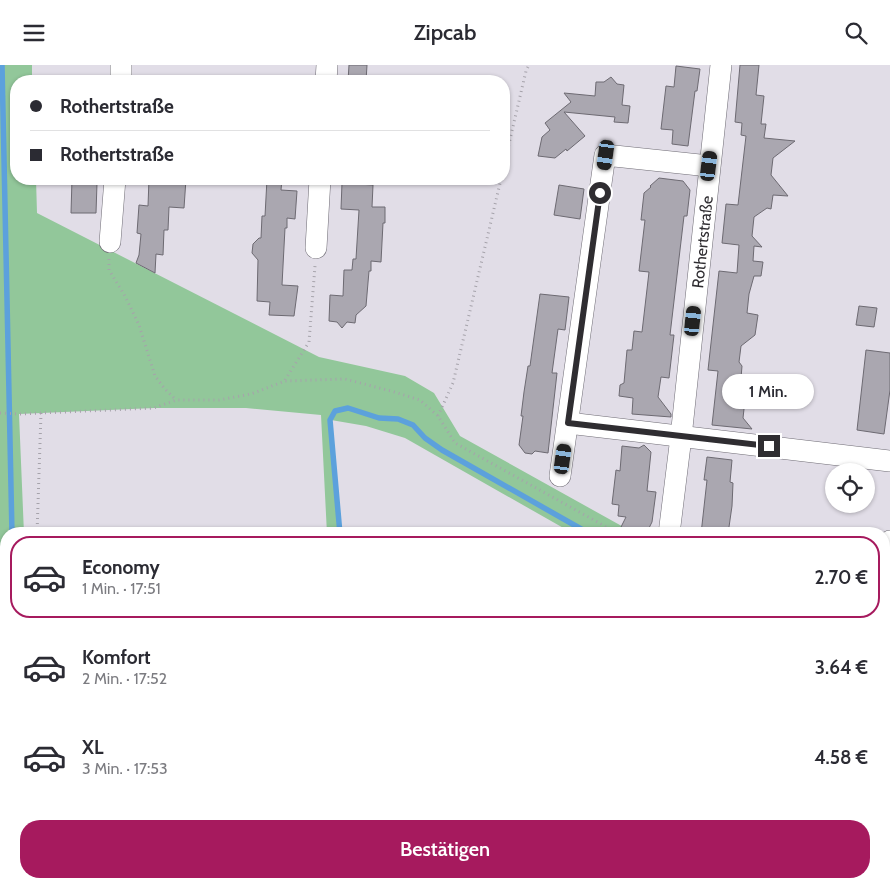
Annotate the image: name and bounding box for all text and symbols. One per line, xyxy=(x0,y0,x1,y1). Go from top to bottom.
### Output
icon: menu xyxy=(20,19,48,47)
text: Zipcab xyxy=(414,19,476,46)
icon: search xyxy=(842,19,870,47)
text: Rothertstraße xyxy=(60,95,174,118)
car xyxy=(596,139,615,171)
text: Rothertstraße xyxy=(60,143,174,166)
car xyxy=(699,150,718,182)
route start xyxy=(589,182,611,204)
street label: Rothertstraße xyxy=(688,195,717,289)
car xyxy=(683,305,702,337)
callout: 1 Min. xyxy=(723,373,815,409)
text: 1 Min. xyxy=(749,382,787,401)
route end xyxy=(758,435,780,457)
car xyxy=(553,443,572,475)
map controls xyxy=(825,463,875,513)
button: locate xyxy=(825,463,875,513)
icon: car xyxy=(22,555,67,600)
text: Economy xyxy=(82,556,160,579)
text: 2.70 € xyxy=(814,566,868,589)
text: 1 Min. · 17:51 xyxy=(82,579,161,598)
icon: car xyxy=(22,645,67,690)
text: Komfort xyxy=(82,646,151,669)
text: 3.64 € xyxy=(815,656,868,679)
text: 2 Min. · 17:52 xyxy=(82,669,167,688)
icon: car xyxy=(22,735,67,780)
text: XL xyxy=(82,736,103,759)
text: 4.58 € xyxy=(814,746,868,769)
text: 3 Min. · 17:53 xyxy=(82,759,168,778)
button: Bestätigen xyxy=(20,820,870,878)

